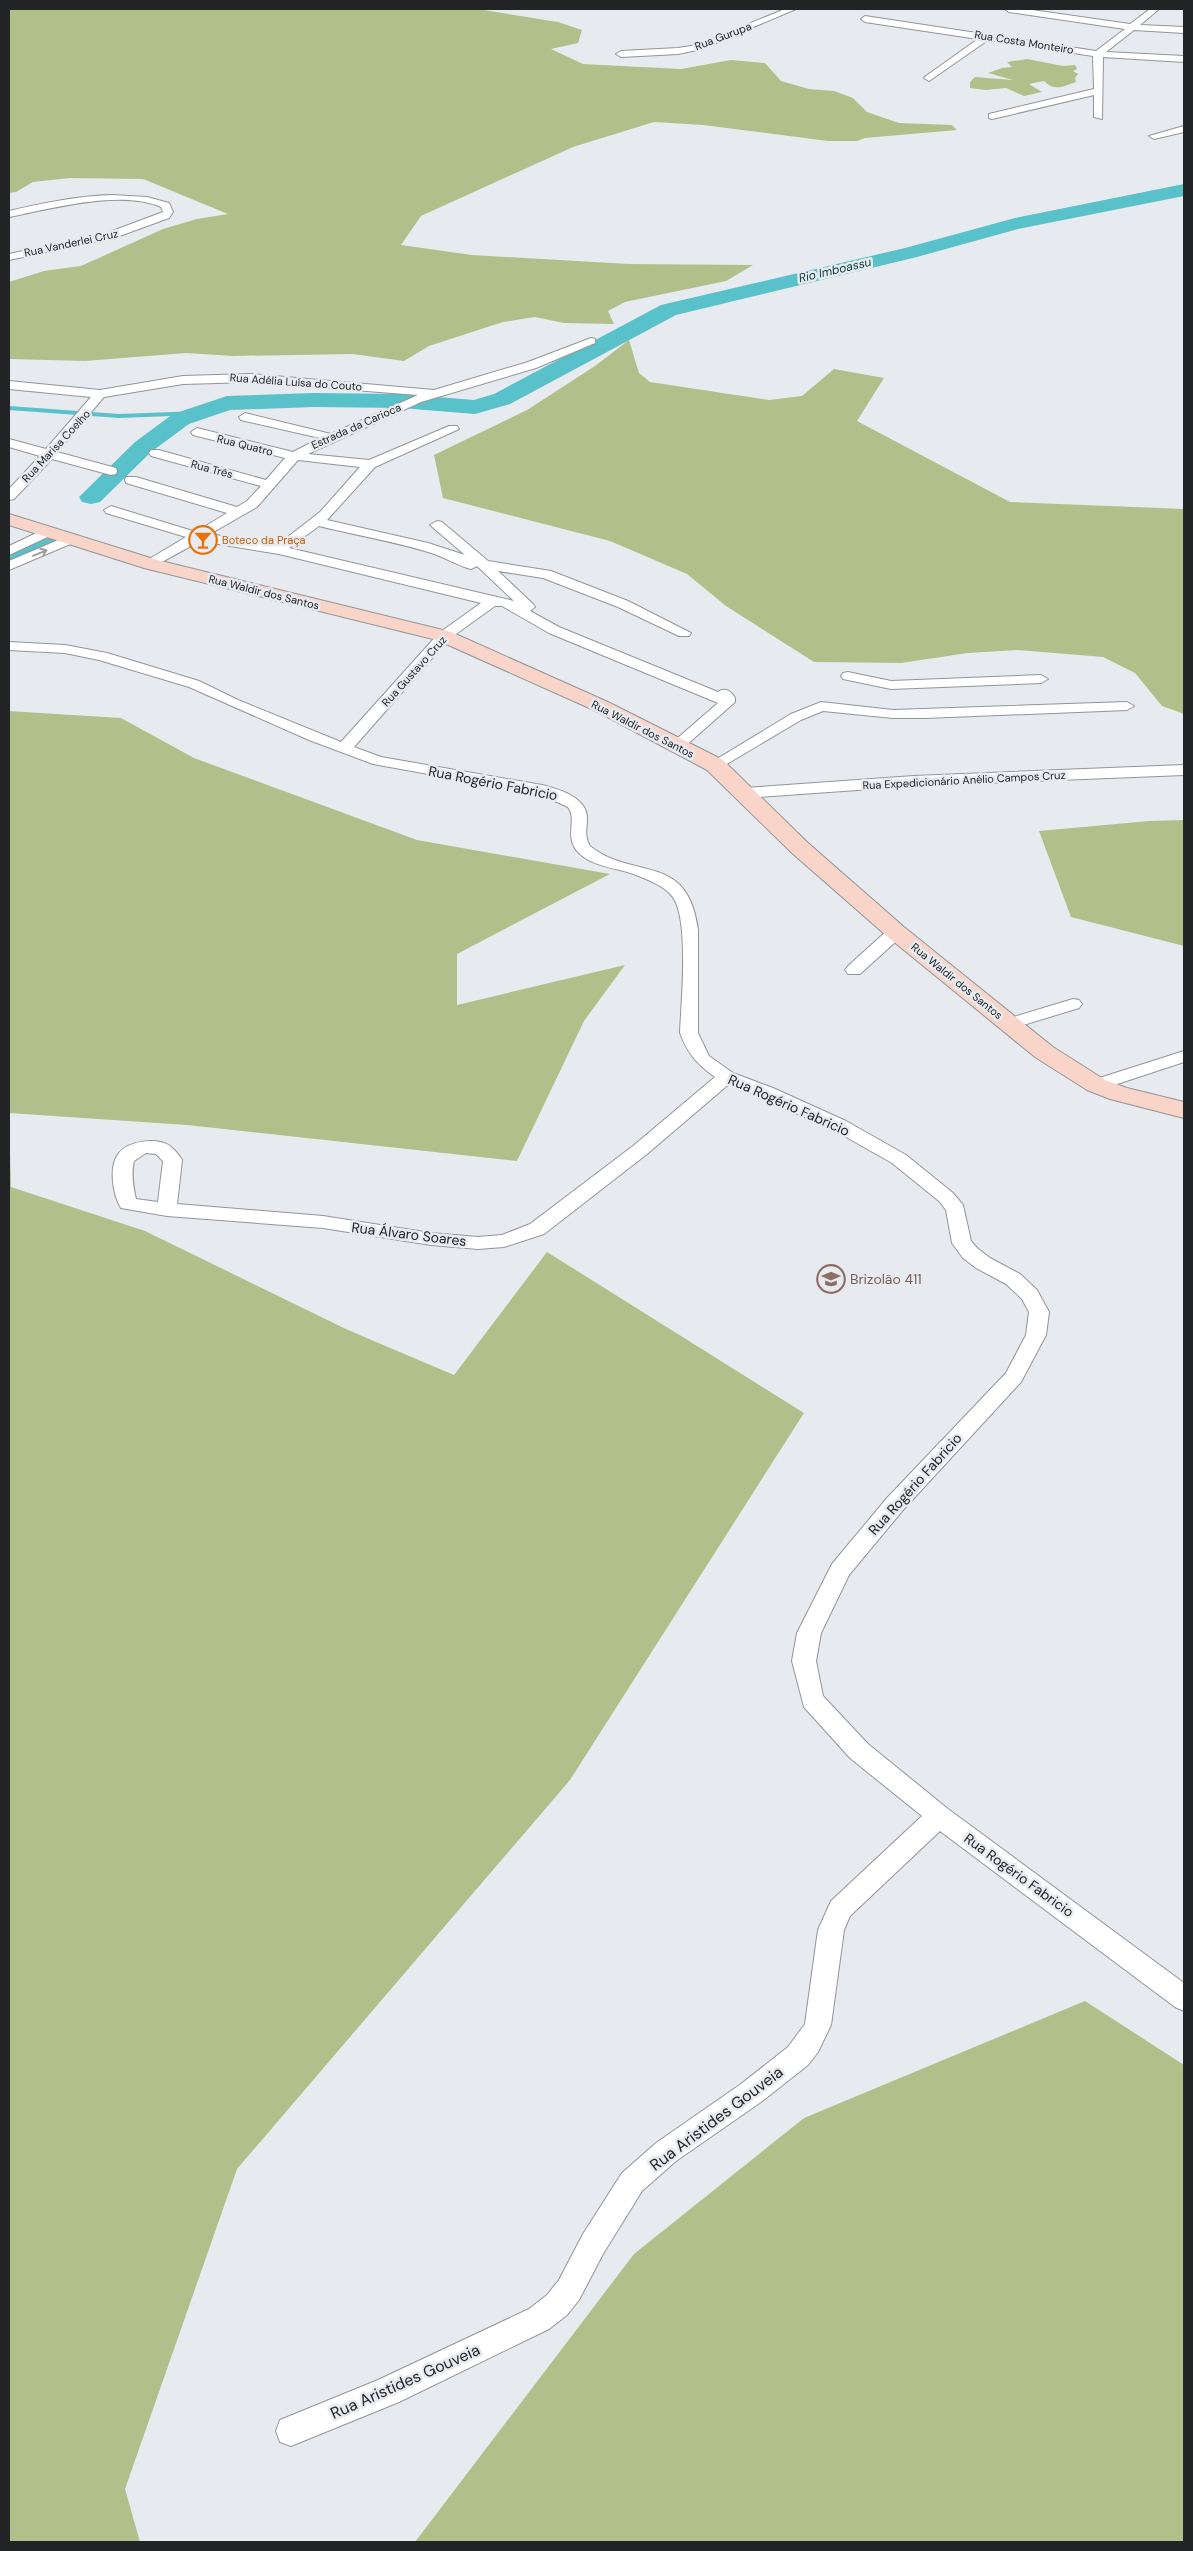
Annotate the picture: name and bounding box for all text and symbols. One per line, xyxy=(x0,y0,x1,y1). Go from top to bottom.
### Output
street label: Rua Gurupa xyxy=(693,19,753,53)
street label: Rua Costa Monteiro xyxy=(973,27,1075,57)
street label: Rua Vanderlei Cruz xyxy=(23,226,119,260)
water label: Rio Imboassu xyxy=(797,254,873,286)
street label: Rua Adélia Luísa do Couto xyxy=(229,370,363,394)
street label: Estrada da Carioca xyxy=(309,400,403,452)
street label: Rua Marisa Coelho xyxy=(19,407,93,485)
street label: Rua Quatro xyxy=(216,431,274,459)
street label: Rua Três xyxy=(189,457,235,481)
bar icon: Boteco da Praça xyxy=(188,525,218,555)
place label: Boteco da Praça xyxy=(222,533,306,547)
one-way arrow xyxy=(32,548,47,558)
street label: Rua Waldir dos Santos xyxy=(207,571,321,613)
street label: Rua Gustavo Cruz xyxy=(379,633,449,709)
street label: Rua Waldir dos Santos xyxy=(589,697,697,761)
street label: Rua Rogério Fabricio xyxy=(427,762,559,804)
street label: Rua Expedicionário Anélio Campos Cruz xyxy=(862,768,1066,792)
street label: Rua Waldir dos Santos xyxy=(908,940,1006,1022)
street label: Rua Rogério Fabricio xyxy=(725,1070,853,1140)
street label: Rua Álvaro Soares xyxy=(351,1218,467,1250)
school or university icon: Brizolão 411 xyxy=(816,1264,846,1294)
place label: Brizolão 411 xyxy=(850,1270,922,1288)
street label: Rua Rogério Fabricio xyxy=(864,1429,966,1539)
street label: Rua Rogério Fabricio xyxy=(961,1829,1077,1921)
street label: Rua Aristides Gouveia xyxy=(645,2061,787,2175)
street label: Rua Aristides Gouveia xyxy=(327,2339,483,2424)

